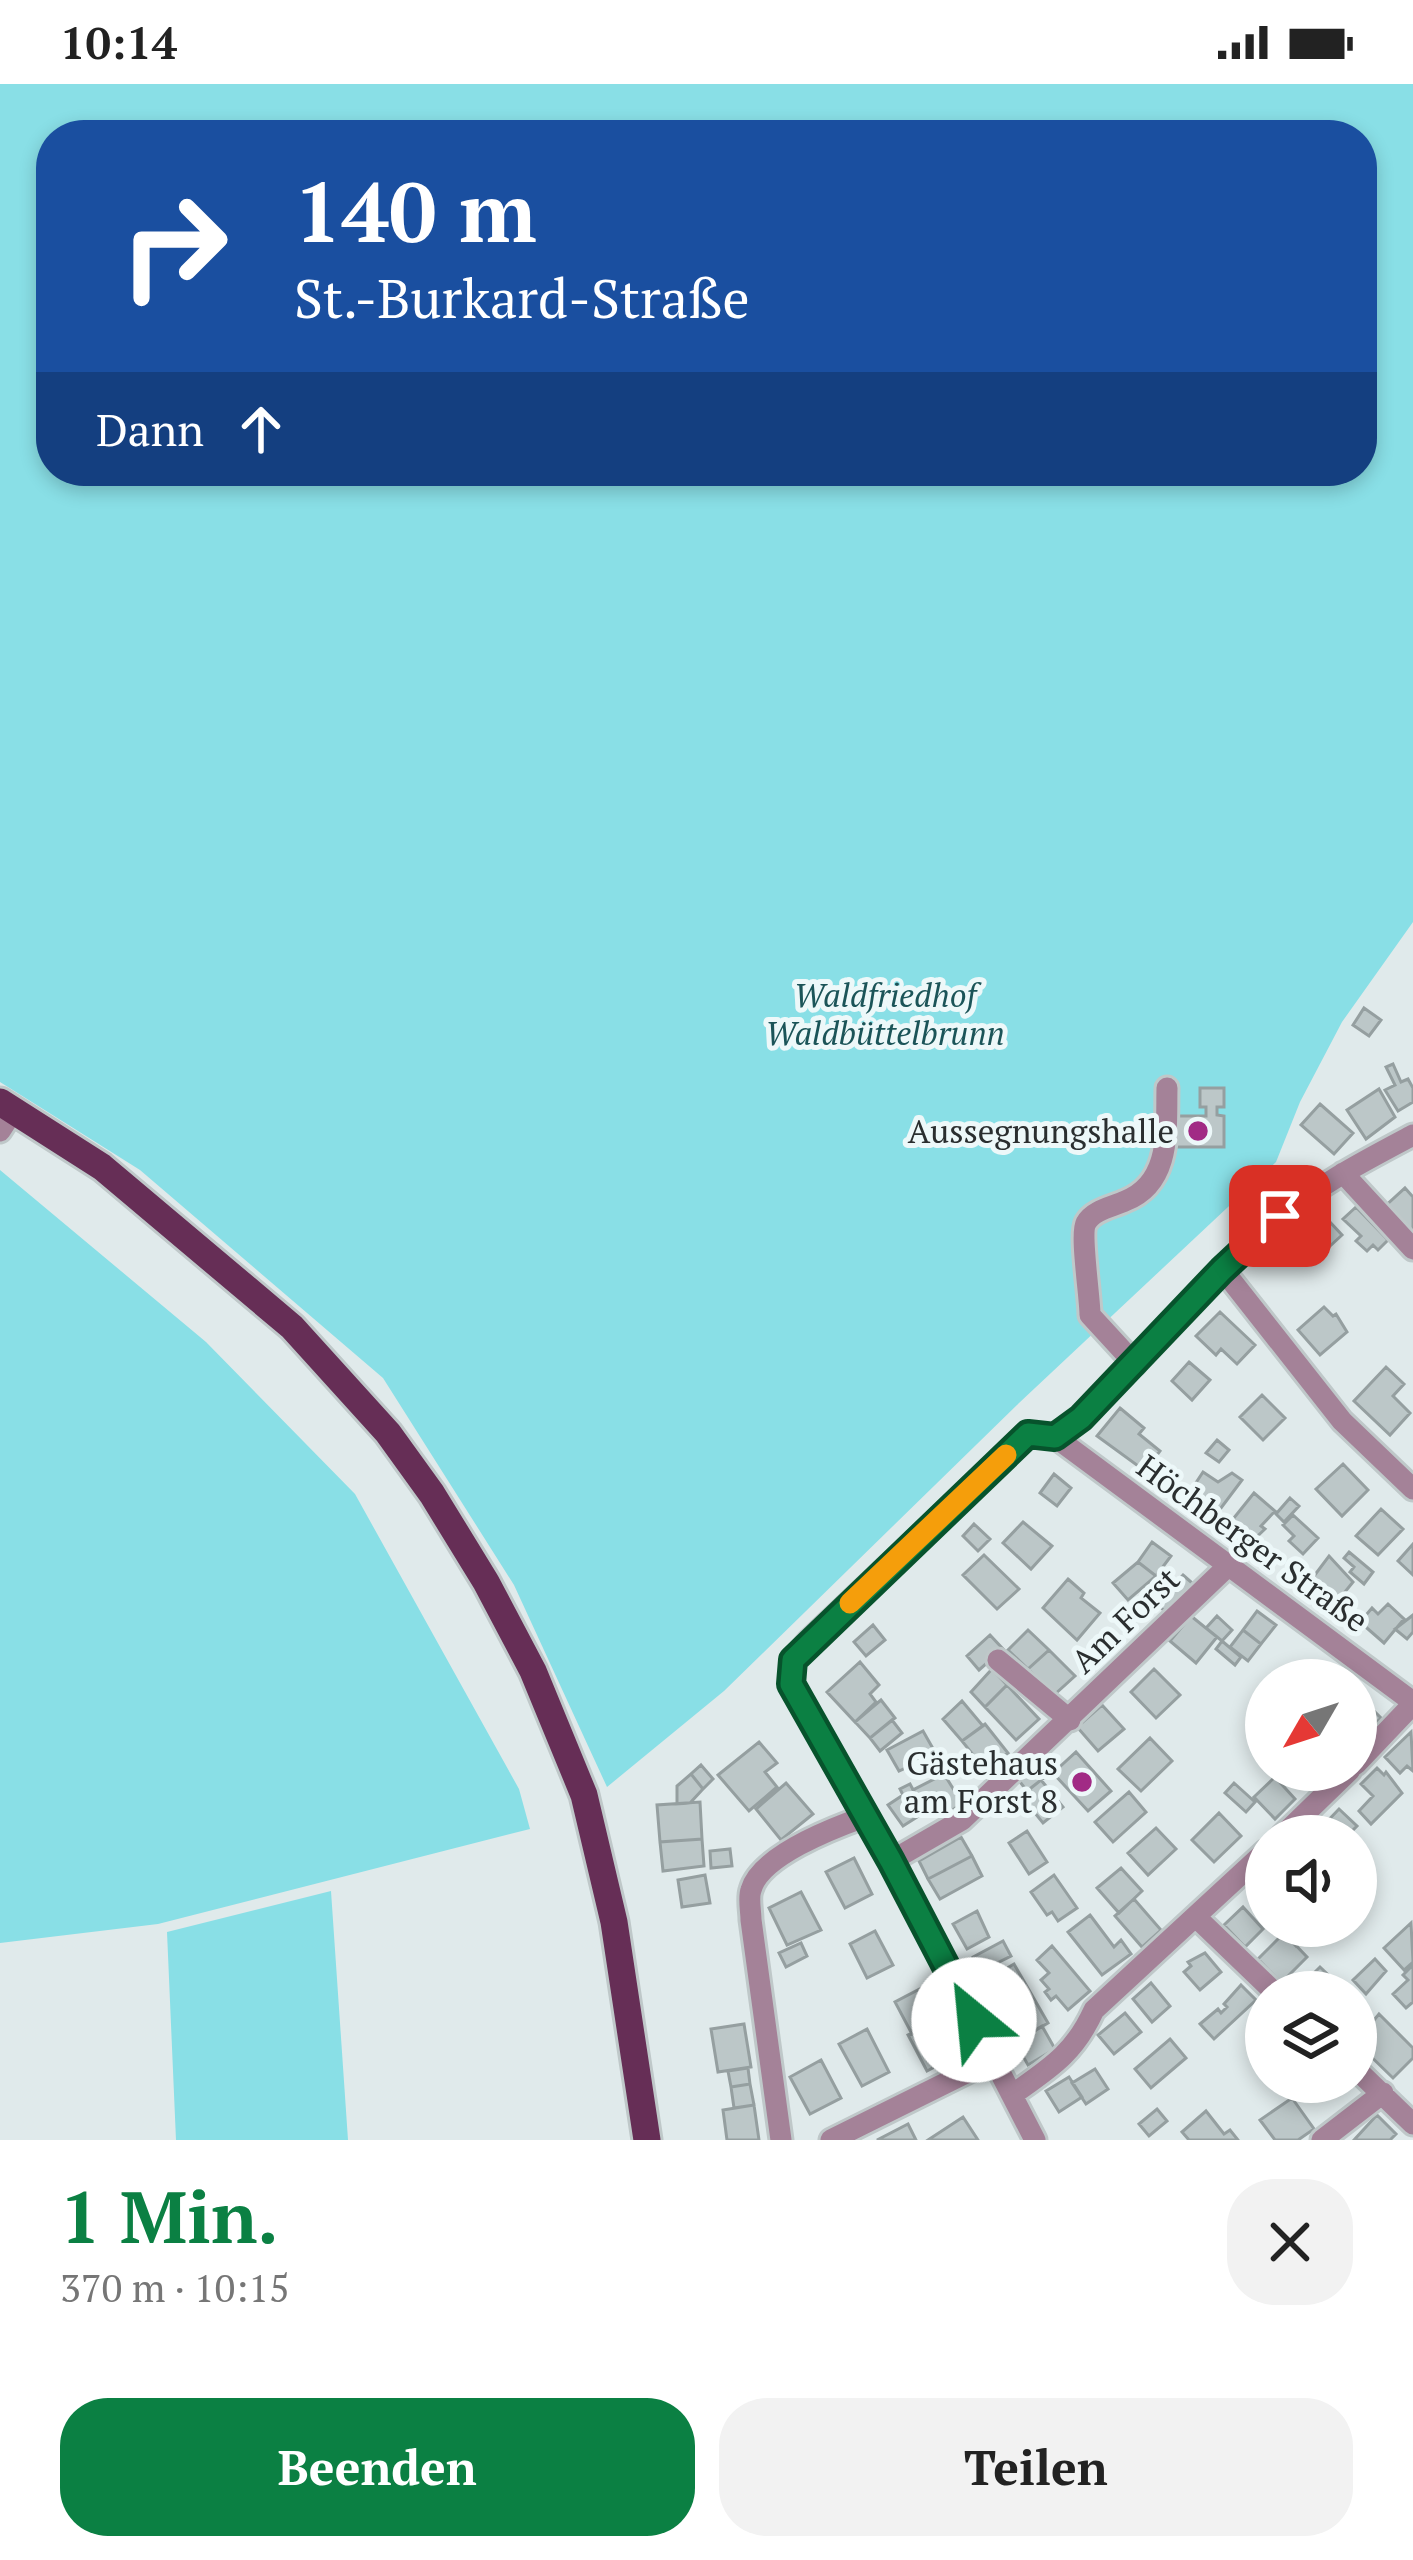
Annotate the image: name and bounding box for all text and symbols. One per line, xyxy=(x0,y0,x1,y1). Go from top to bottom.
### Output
text: 10:14 xyxy=(60,12,177,72)
text: 140 m xyxy=(294,155,537,266)
icon: right xyxy=(96,168,252,324)
text: St.-Burkard-Straße xyxy=(294,262,750,333)
icon: ahead xyxy=(228,396,294,462)
text: Dann xyxy=(96,399,204,459)
park label: Waldfriedhof Waldbüttelbrunn xyxy=(765,973,1005,1054)
place label: Aussegnungshalle xyxy=(908,1109,1174,1152)
marker: Aussegnungshalle xyxy=(1185,1118,1211,1144)
pin xyxy=(1229,1165,1331,1267)
icon: arrive xyxy=(1247,1183,1313,1249)
street label: Höchberger Straße xyxy=(1129,1444,1378,1641)
street label: Am Forst xyxy=(1061,1557,1188,1682)
north arrow xyxy=(1245,1659,1377,1791)
map controls xyxy=(1245,1659,1377,2103)
place label: Gästehaus am Forst 8 xyxy=(904,1741,1058,1822)
marker: Gästehaus am Forst 8 xyxy=(1069,1769,1095,1795)
button: sound xyxy=(1245,1815,1377,1947)
position arrow xyxy=(911,1957,1037,2083)
button: layers xyxy=(1245,1971,1377,2103)
text: 1 Min. xyxy=(60,2168,279,2264)
button: close xyxy=(1227,2179,1353,2305)
text: 370 m · 10:15 xyxy=(60,2261,290,2313)
button: Beenden xyxy=(60,2398,695,2536)
button: Teilen xyxy=(719,2398,1353,2536)

